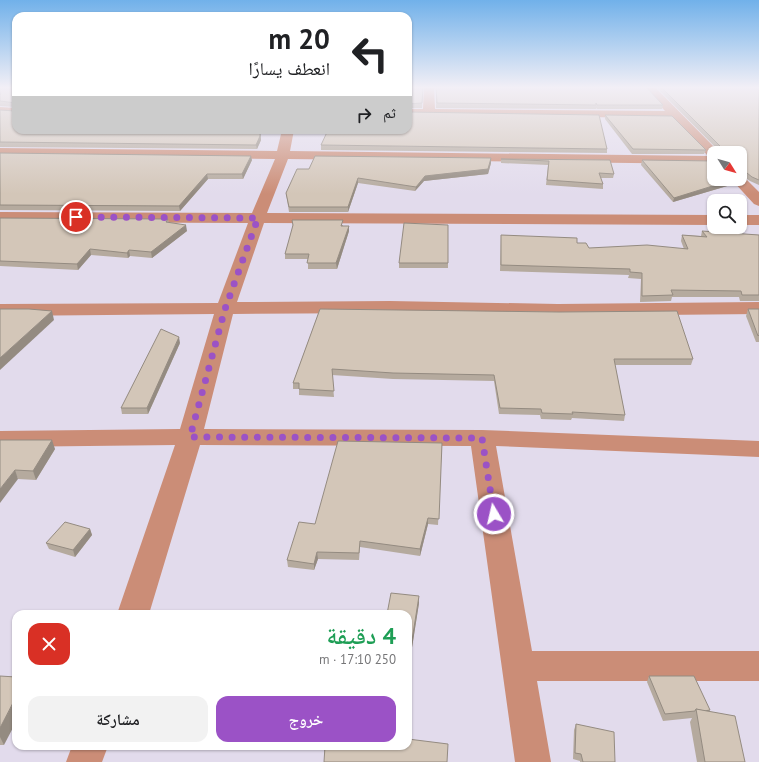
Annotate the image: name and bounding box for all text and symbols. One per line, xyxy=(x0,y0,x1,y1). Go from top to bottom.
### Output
text: 20 m xyxy=(269,20,330,57)
icon: left xyxy=(344,28,396,80)
text: انعطف يسارًا xyxy=(249,57,330,80)
text: ثم xyxy=(383,103,396,122)
icon: right xyxy=(353,104,375,126)
north arrow xyxy=(707,146,747,186)
map controls xyxy=(707,146,747,234)
button: search xyxy=(707,194,747,234)
pin xyxy=(59,200,93,234)
icon: arrive xyxy=(65,206,87,228)
position arrow xyxy=(473,493,515,535)
text: 4 دقيقة xyxy=(326,620,396,651)
button: close xyxy=(28,623,70,665)
text: 250 m · 17:10 xyxy=(319,651,396,668)
button: مشاركة xyxy=(28,696,208,742)
button: خروج xyxy=(216,696,396,742)

